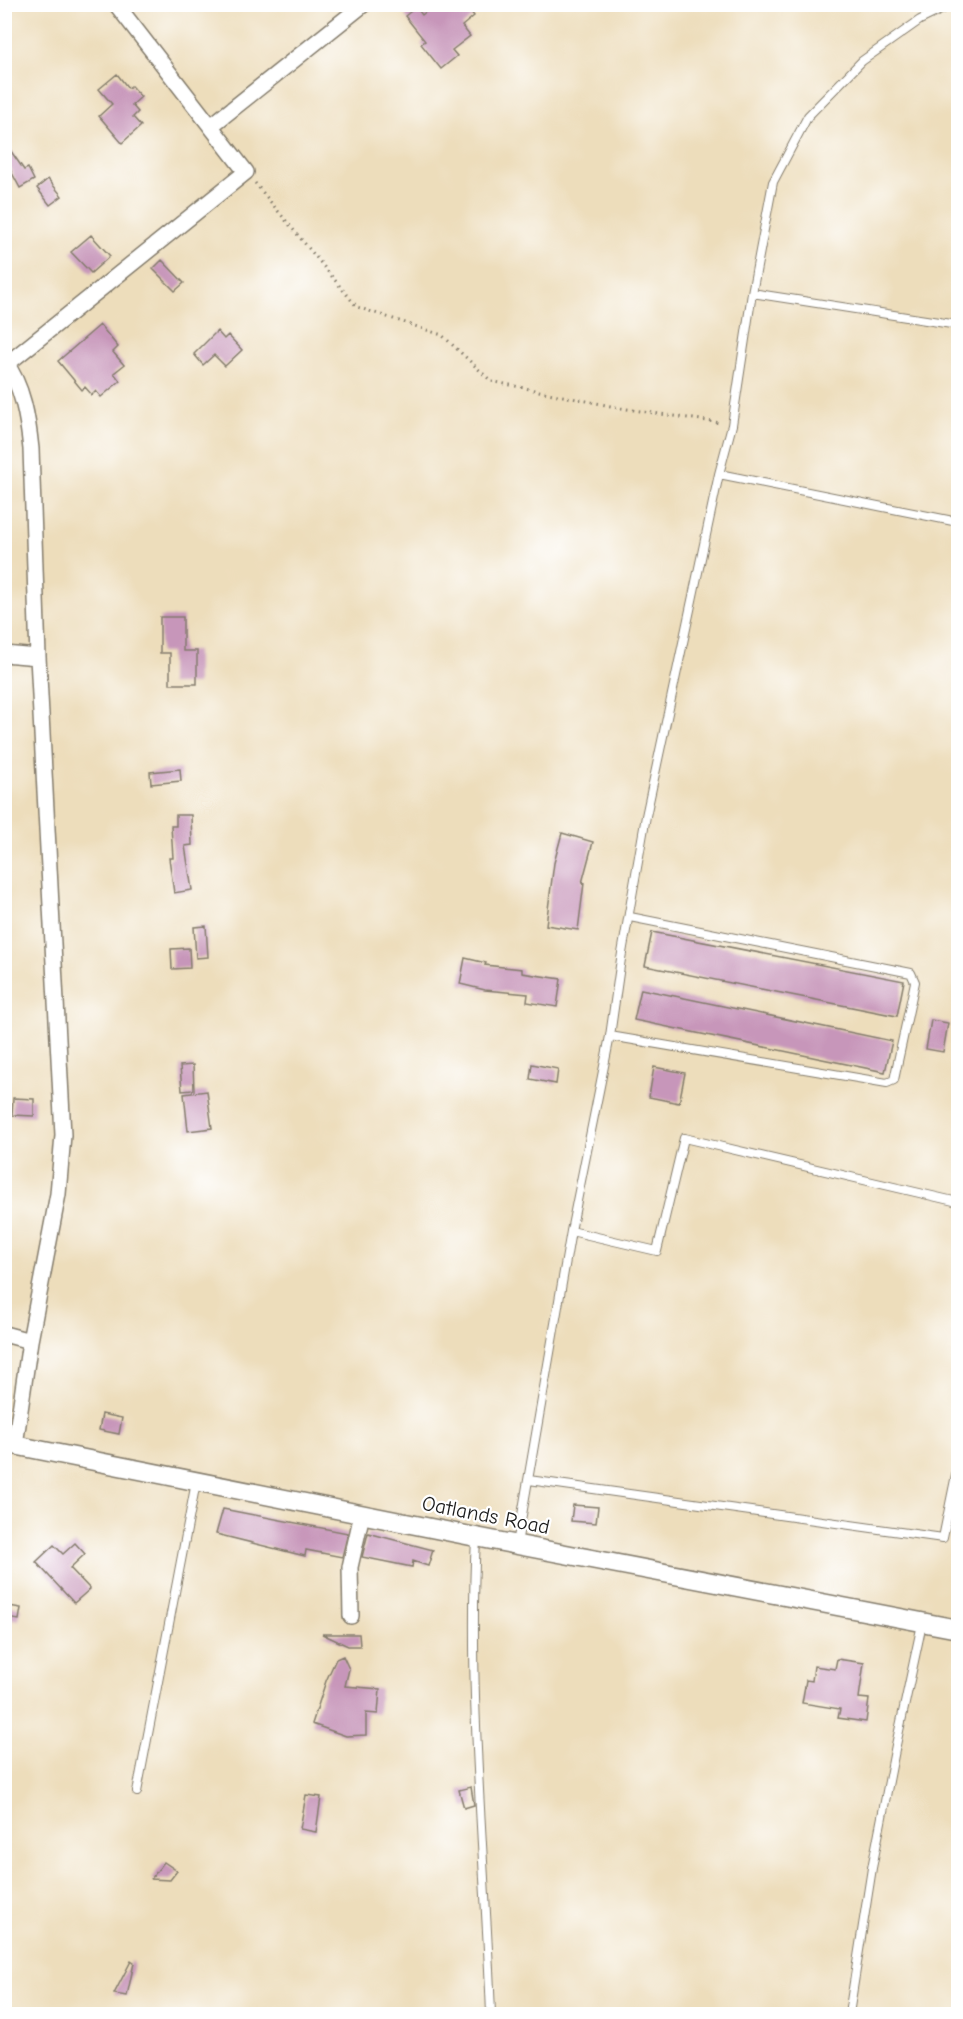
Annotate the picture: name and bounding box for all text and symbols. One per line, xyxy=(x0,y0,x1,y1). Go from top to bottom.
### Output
street label: Oatlands Road xyxy=(420,1491,552,1539)

